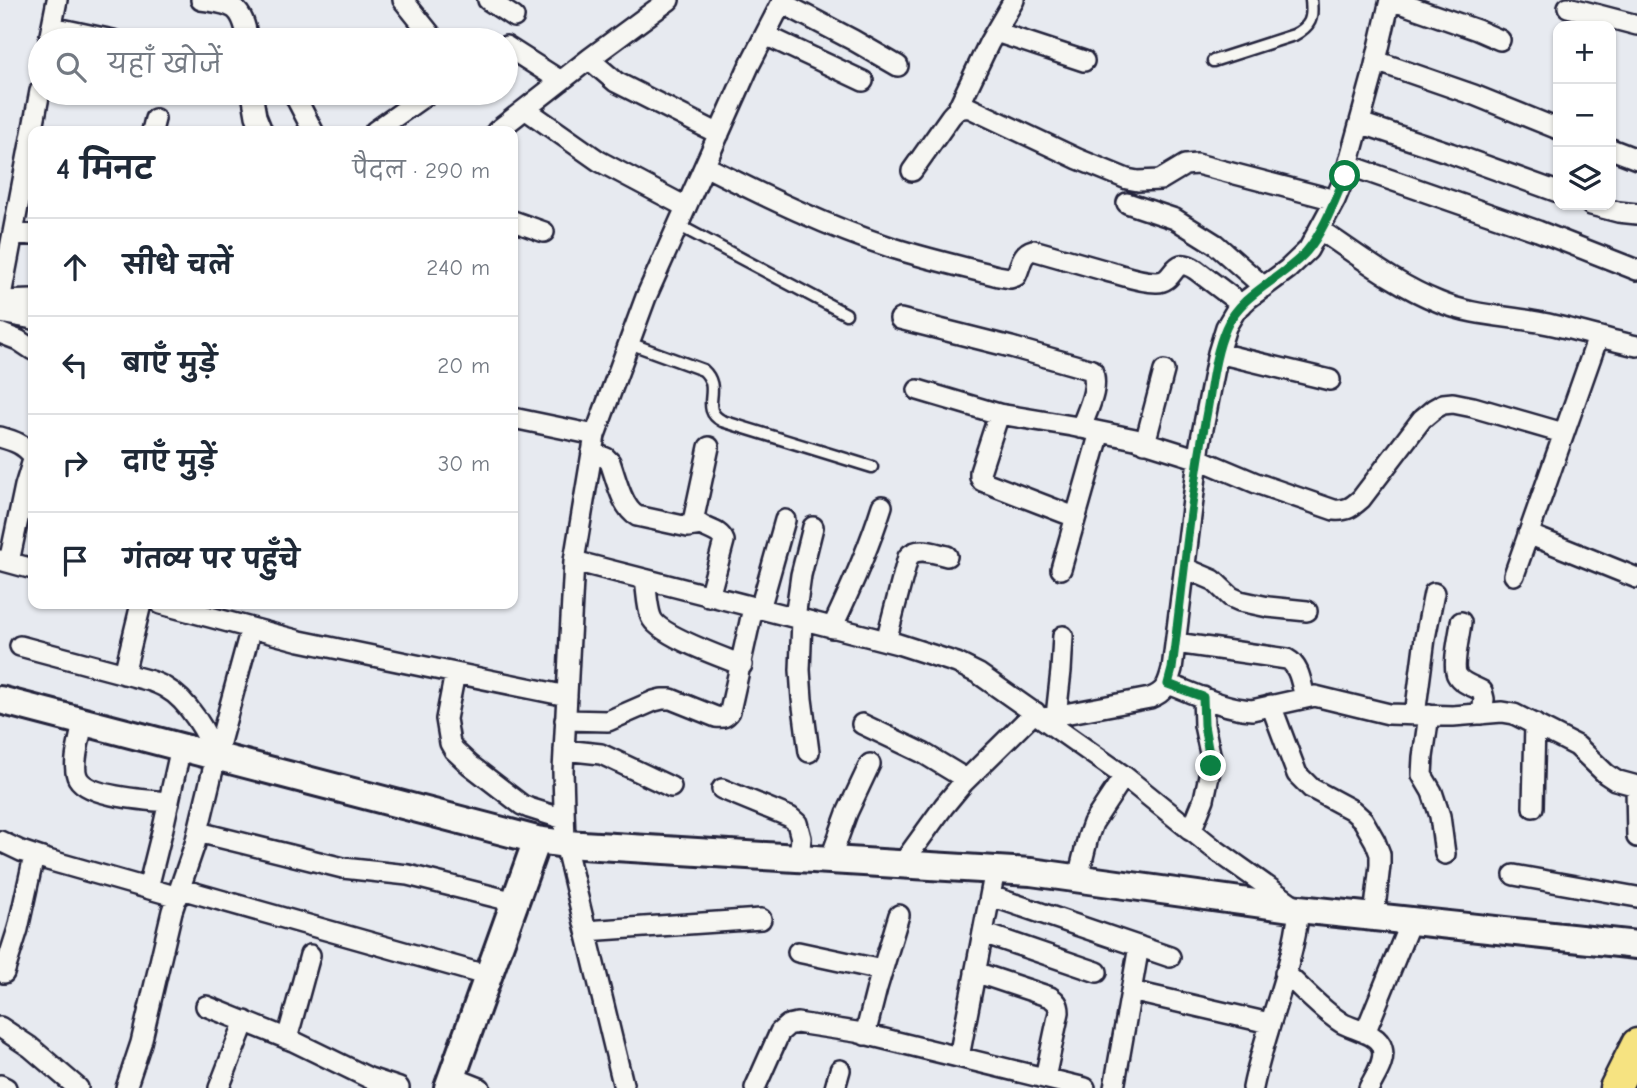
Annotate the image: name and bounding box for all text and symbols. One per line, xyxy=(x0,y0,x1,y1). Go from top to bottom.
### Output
map controls xyxy=(1553,21,1616,210)
button: + xyxy=(1553,21,1616,84)
search box xyxy=(28,28,518,105)
icon: search xyxy=(52,48,90,86)
text: यहाँ खोजें xyxy=(108,50,222,80)
button: − xyxy=(1553,84,1616,147)
button: layers xyxy=(1553,147,1616,210)
text: 4 मिनट xyxy=(56,152,154,187)
text: पैदल · 290 m xyxy=(352,157,490,184)
route start xyxy=(1329,160,1360,191)
icon: ahead xyxy=(56,248,94,286)
text: सीधे चलें xyxy=(123,251,232,281)
text: 240 m xyxy=(426,254,490,281)
icon: left xyxy=(56,346,94,384)
text: बाएँ मुड़ें xyxy=(123,349,217,379)
text: 20 m xyxy=(437,352,490,379)
icon: right xyxy=(56,444,94,482)
text: दाएँ मुड़ें xyxy=(123,447,216,477)
text: 30 m xyxy=(438,450,490,477)
icon: arrive xyxy=(56,542,94,580)
text: गंतव्य पर पहुँचे xyxy=(123,545,300,575)
route end xyxy=(1195,750,1226,781)

